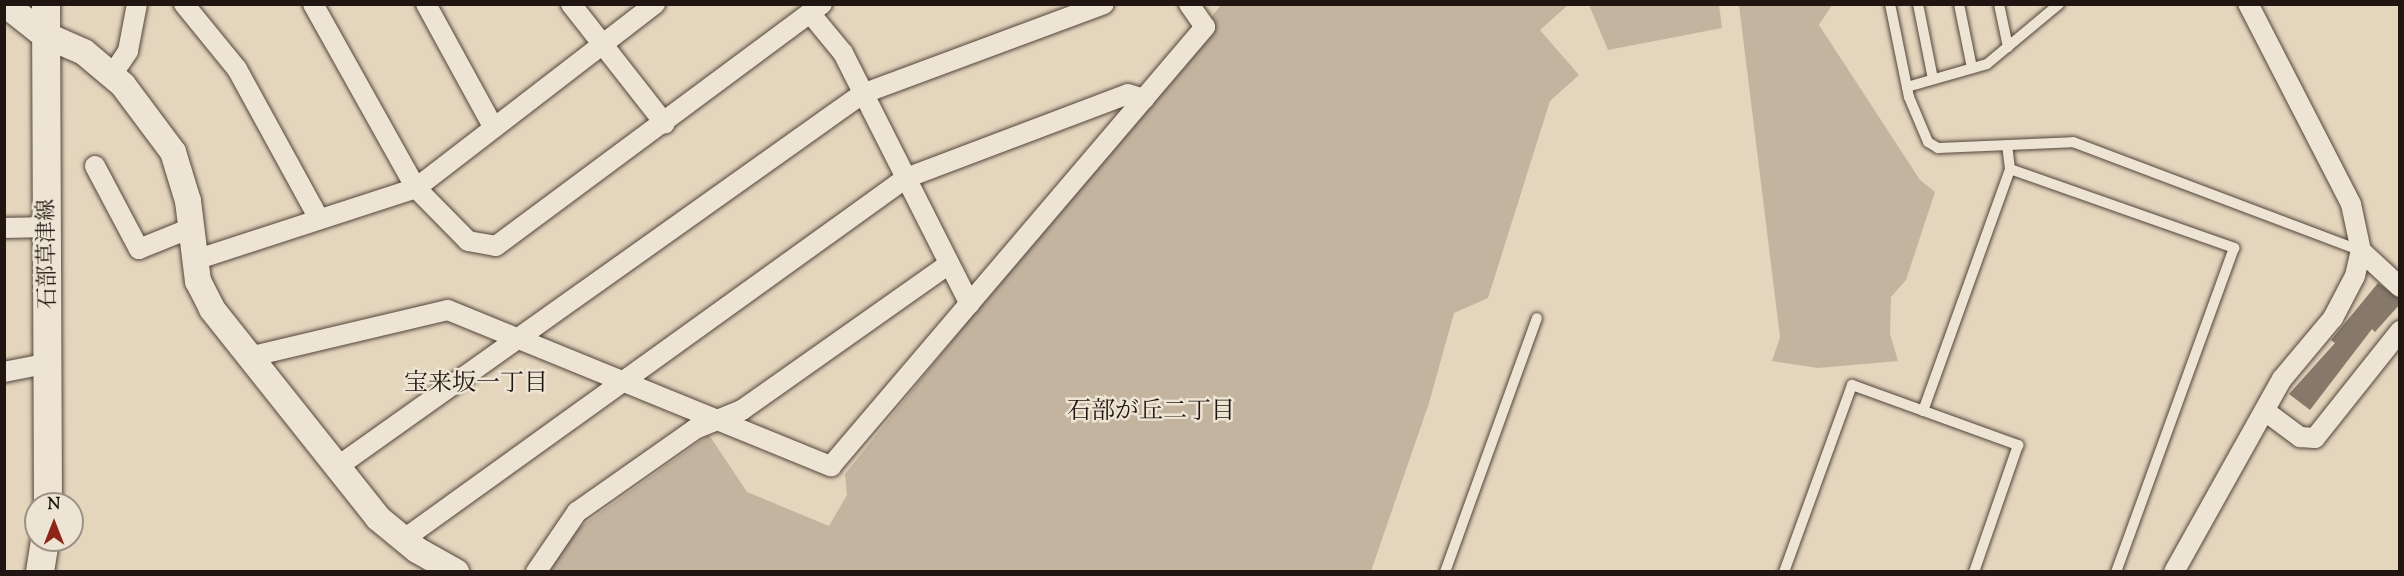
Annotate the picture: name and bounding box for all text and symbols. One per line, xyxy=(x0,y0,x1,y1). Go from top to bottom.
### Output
street label: 石部草津線 xyxy=(35,199,63,309)
district label: 宝来坂一丁目 xyxy=(404,371,548,399)
district label: 石部が丘二丁目 xyxy=(1067,399,1235,427)
north arrow xyxy=(24,492,84,552)
text: N xyxy=(48,494,60,517)

